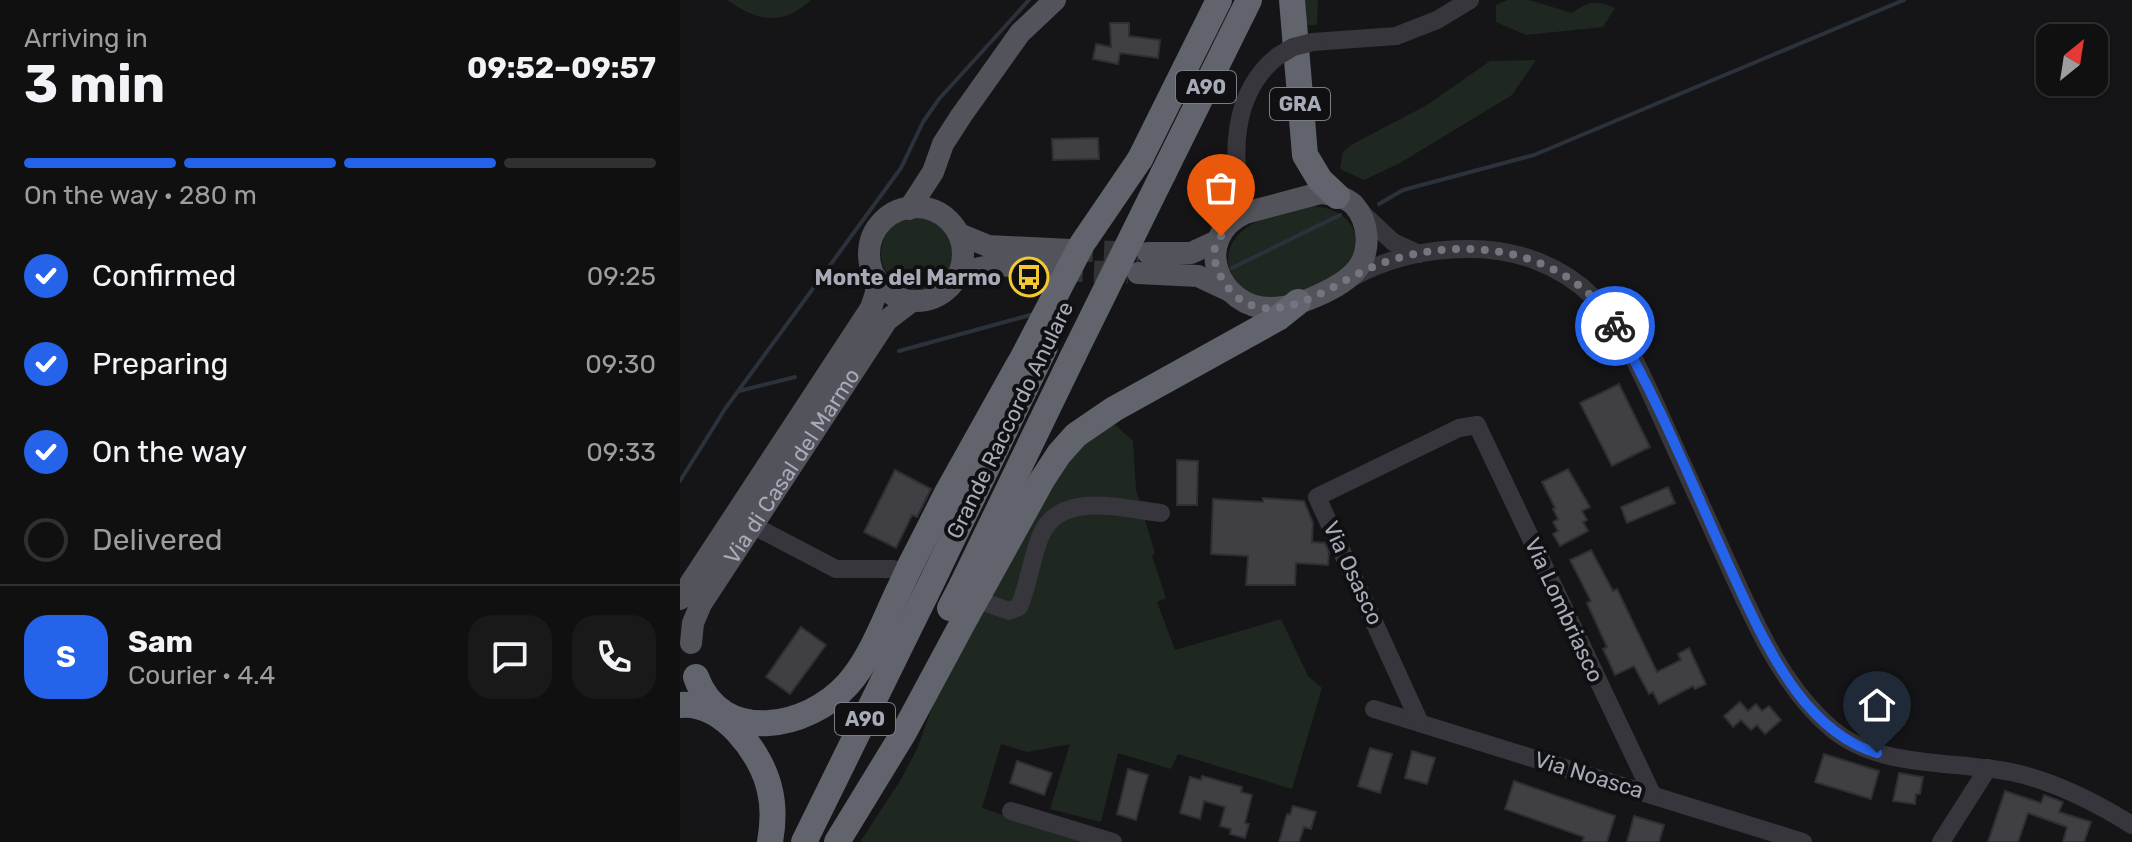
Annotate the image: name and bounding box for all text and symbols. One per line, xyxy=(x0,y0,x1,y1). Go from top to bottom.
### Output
text: Arriving in xyxy=(24,23,148,54)
north arrow xyxy=(2036,24,2108,96)
map controls xyxy=(2036,24,2108,96)
text: 09:52–09:57 xyxy=(467,50,656,86)
text: 3 min xyxy=(24,53,165,115)
road number: A90 xyxy=(1176,71,1236,103)
road number: GRA xyxy=(1270,88,1330,120)
pin xyxy=(1187,154,1255,236)
icon: bag xyxy=(1199,166,1243,210)
text: On the way · 280 m xyxy=(24,180,257,211)
icon: check xyxy=(24,254,68,298)
bus stop icon: Monte del Marmo xyxy=(1008,256,1050,298)
text: Confirmed xyxy=(92,258,236,294)
text: 09:25 xyxy=(587,261,656,292)
place label: Monte del Marmo xyxy=(815,264,1001,291)
courier xyxy=(1575,286,1655,366)
street label: Grande Raccordo Anulare xyxy=(941,297,1079,543)
icon: bike xyxy=(1593,304,1637,348)
icon: check xyxy=(24,342,68,386)
text: Preparing xyxy=(92,346,228,382)
text: 09:30 xyxy=(585,349,656,380)
street label: Via di Casal del Marmo xyxy=(718,363,865,569)
icon: check xyxy=(24,430,68,474)
text: On the way xyxy=(92,434,247,470)
text: 09:33 xyxy=(586,437,656,468)
street label: Via Osasco xyxy=(1317,517,1389,629)
text: Delivered xyxy=(92,522,223,558)
street label: Via Lombriasco xyxy=(1519,533,1609,687)
button: chat xyxy=(468,615,552,699)
button: phone xyxy=(572,615,656,699)
text: Sam xyxy=(128,624,193,660)
text: S xyxy=(56,639,76,675)
text: Courier · 4.4 xyxy=(128,660,275,691)
pin xyxy=(1843,671,1911,753)
icon: home xyxy=(1855,683,1899,727)
road number: A90 xyxy=(835,703,895,735)
street label: Via Noasca xyxy=(1531,746,1647,804)

